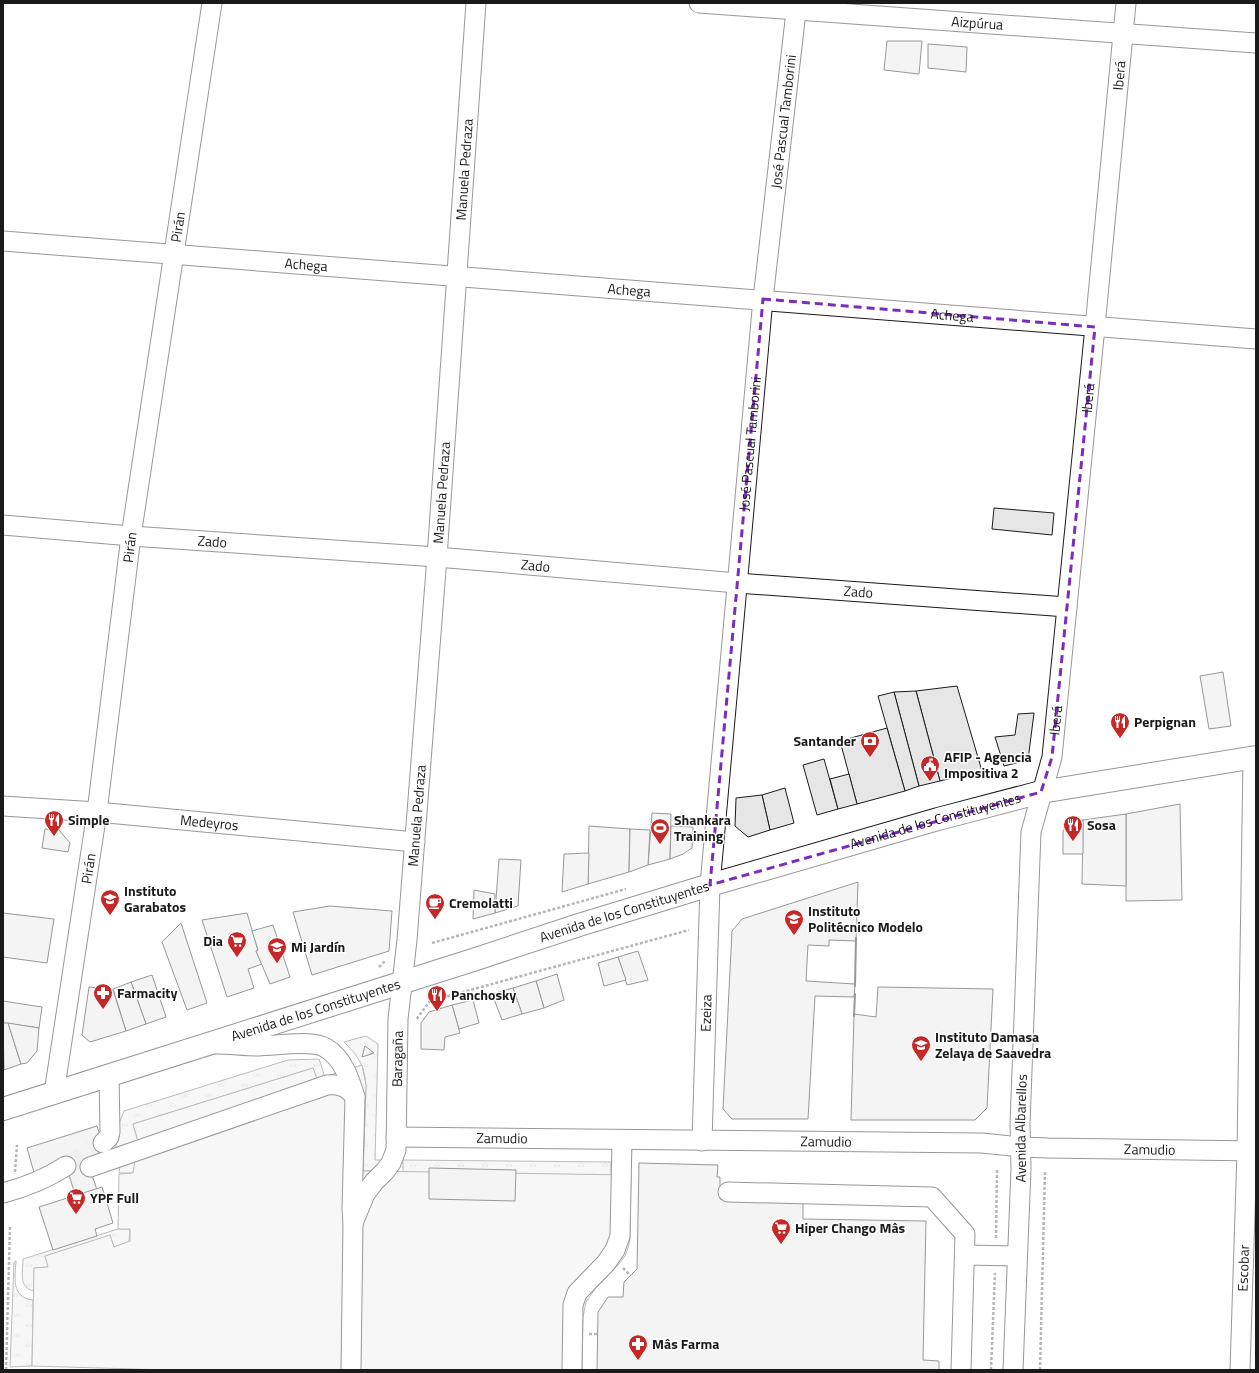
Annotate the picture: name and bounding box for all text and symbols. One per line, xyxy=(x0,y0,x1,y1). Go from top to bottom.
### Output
street label: Aizpúrua xyxy=(951,10,1004,35)
street label: José Pascual Tamborini xyxy=(765,53,801,190)
street label: Iberá xyxy=(1107,60,1130,91)
street label: Manuela Pedraza xyxy=(450,118,478,221)
street label: Pirán xyxy=(165,210,190,244)
street label: Achega xyxy=(284,252,328,276)
street label: Achega xyxy=(607,277,651,302)
street label: Achega xyxy=(930,303,974,327)
street label: José Pascual Tamborini xyxy=(733,376,766,512)
street label: Iberá xyxy=(1075,382,1099,414)
street label: Manuela Pedraza xyxy=(427,441,455,544)
street label: Pirán xyxy=(117,530,141,564)
street label: Zado xyxy=(197,530,228,553)
street label: Zado xyxy=(520,553,551,577)
street label: Zado xyxy=(843,580,874,603)
street label: Iberá xyxy=(1043,705,1067,736)
restaurant icon: Perpignan xyxy=(1109,711,1131,739)
place label: Perpignan xyxy=(1134,711,1196,732)
place label: Santander xyxy=(793,730,856,751)
bank icon: Santander xyxy=(859,730,881,758)
place label: AFIP - Agencia Impositiva 2 xyxy=(944,746,1032,783)
public building icon: AFIP - Agencia Impositiva 2 xyxy=(919,754,941,782)
street label: Manuela Pedraza xyxy=(402,764,431,867)
street label: Avenida de los Constituyentes xyxy=(847,787,1023,854)
restaurant icon: Simple xyxy=(43,809,65,837)
place label: Simple xyxy=(68,809,110,830)
street label: Medeyros xyxy=(179,809,239,835)
place label: Shankara Training xyxy=(674,809,731,846)
restaurant icon: Sosa xyxy=(1062,814,1084,842)
place label: Sosa xyxy=(1087,814,1116,835)
sports icon: Shankara Training xyxy=(649,817,671,845)
street label: Pirán xyxy=(75,852,101,885)
street label: Avenida de los Constituyentes xyxy=(537,875,712,947)
place label: Instituto Garabatos xyxy=(124,880,186,917)
school or university icon: Instituto Garabatos xyxy=(99,888,121,916)
cafe icon: Cremolatti xyxy=(424,892,446,920)
place label: Cremolatti xyxy=(449,892,513,913)
place label: Instituto Politécnico Modelo xyxy=(808,900,923,937)
school or university icon: Instituto Politécnico Modelo xyxy=(783,908,805,936)
place label: Dia xyxy=(203,930,223,951)
supermarket icon: Dia xyxy=(226,930,248,958)
school or university icon: Mi Jardín xyxy=(266,936,288,964)
place label: Mi Jardín xyxy=(291,936,345,957)
street label: Avenida de los Constituyentes xyxy=(228,973,403,1046)
pharmacy icon: Farmacity xyxy=(92,982,114,1010)
place label: Farmacity xyxy=(117,982,177,1003)
restaurant icon: Panchosky xyxy=(426,984,448,1012)
place label: Panchosky xyxy=(451,984,516,1005)
street label: Ezeiza xyxy=(694,994,717,1032)
place label: Instituto Damasa Zelaya de Saavedra xyxy=(935,1026,1051,1063)
street label: Baragaña xyxy=(386,1031,408,1087)
school or university icon: Instituto Damasa Zelaya de Saavedra xyxy=(910,1034,932,1062)
street label: Avenida Albarellos xyxy=(1009,1074,1032,1183)
street label: Zamudio xyxy=(476,1127,528,1148)
street label: Zamudio xyxy=(800,1130,852,1152)
street label: Zamudio xyxy=(1124,1138,1176,1160)
supermarket icon: YPF Full xyxy=(65,1187,87,1215)
place label: YPF Full xyxy=(90,1187,139,1208)
supermarket icon: Hiper Chango Mâs xyxy=(770,1217,792,1245)
place label: Hiper Chango Mâs xyxy=(795,1217,906,1238)
street label: Escobar xyxy=(1232,1244,1254,1292)
pharmacy icon: Mâs Farma xyxy=(627,1333,649,1361)
place label: Mâs Farma xyxy=(652,1333,719,1354)

